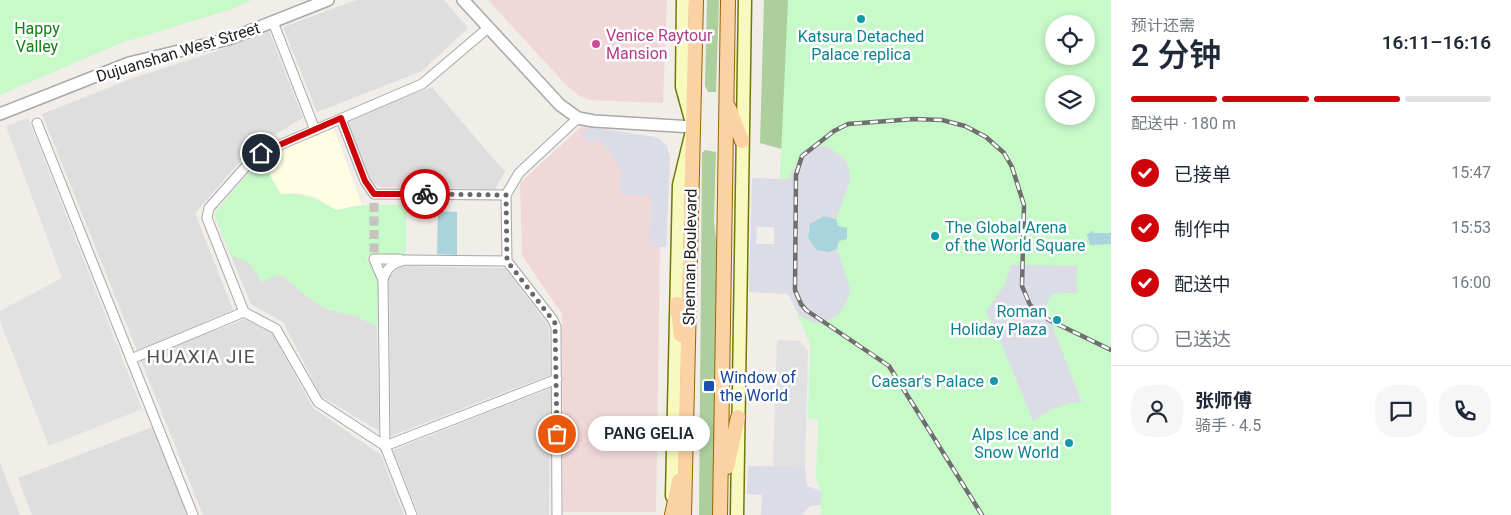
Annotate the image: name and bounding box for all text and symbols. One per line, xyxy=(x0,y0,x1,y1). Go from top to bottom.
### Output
marker: Katsura Detached Palace replica xyxy=(855,13,867,25)
map controls xyxy=(1045,15,1095,125)
button: locate xyxy=(1045,15,1095,65)
text: 预计还需 xyxy=(1131,16,1195,35)
street label: Dujuanshan West Street xyxy=(94,18,262,86)
park label: Happy Valley xyxy=(14,19,60,56)
place label: Venice Raytour Mansion xyxy=(606,26,713,63)
place label: Katsura Detached Palace replica xyxy=(798,27,924,64)
text: 16:11–16:16 xyxy=(1382,31,1491,54)
text: 2 分钟 xyxy=(1131,36,1221,74)
marker: Venice Raytour Mansion xyxy=(590,38,602,50)
button: layers xyxy=(1045,75,1095,125)
text: 配送中 · 180 m xyxy=(1131,114,1236,133)
pin xyxy=(240,132,282,174)
icon: home xyxy=(247,139,275,167)
icon: check xyxy=(1131,159,1159,187)
text: 已接单 xyxy=(1174,163,1231,186)
text: 15:47 xyxy=(1451,163,1491,182)
courier xyxy=(400,169,450,219)
icon: bike xyxy=(411,180,439,208)
street label: Shennan Boulevard xyxy=(679,188,701,326)
icon: check xyxy=(1131,214,1159,242)
place label: The Global Arena of the World Square xyxy=(945,218,1085,255)
text: 制作中 xyxy=(1174,218,1231,241)
text: 15:53 xyxy=(1451,218,1491,237)
marker: The Global Arena of the World Square xyxy=(929,230,941,242)
icon: check xyxy=(1131,269,1159,297)
text: 配送中 xyxy=(1174,273,1231,296)
text: 16:00 xyxy=(1451,273,1491,292)
place label: Roman Holiday Plaza xyxy=(950,302,1047,339)
marker: Roman Holiday Plaza xyxy=(1051,314,1063,326)
text: 已送达 xyxy=(1174,328,1231,351)
district label: HUAXIA JIE xyxy=(147,345,255,368)
place label: Window of the World xyxy=(720,368,796,405)
place label: Caesar's Palace xyxy=(871,372,984,391)
marker: Caesar's Palace xyxy=(988,375,1000,387)
marker: Window of the World xyxy=(702,379,716,393)
button: person xyxy=(1131,385,1183,437)
button: chat xyxy=(1375,385,1427,437)
button: phone xyxy=(1439,385,1491,437)
text: 张师傅 xyxy=(1195,389,1252,412)
pin xyxy=(536,413,578,455)
callout: PANG GELIA xyxy=(587,416,710,452)
text: 骑手 · 4.5 xyxy=(1195,416,1261,435)
icon: bag xyxy=(543,420,571,448)
text: PANG GELIA xyxy=(604,424,694,443)
place label: Alps Ice and Snow World xyxy=(972,425,1059,462)
marker: Alps Ice and Snow World xyxy=(1063,437,1075,449)

